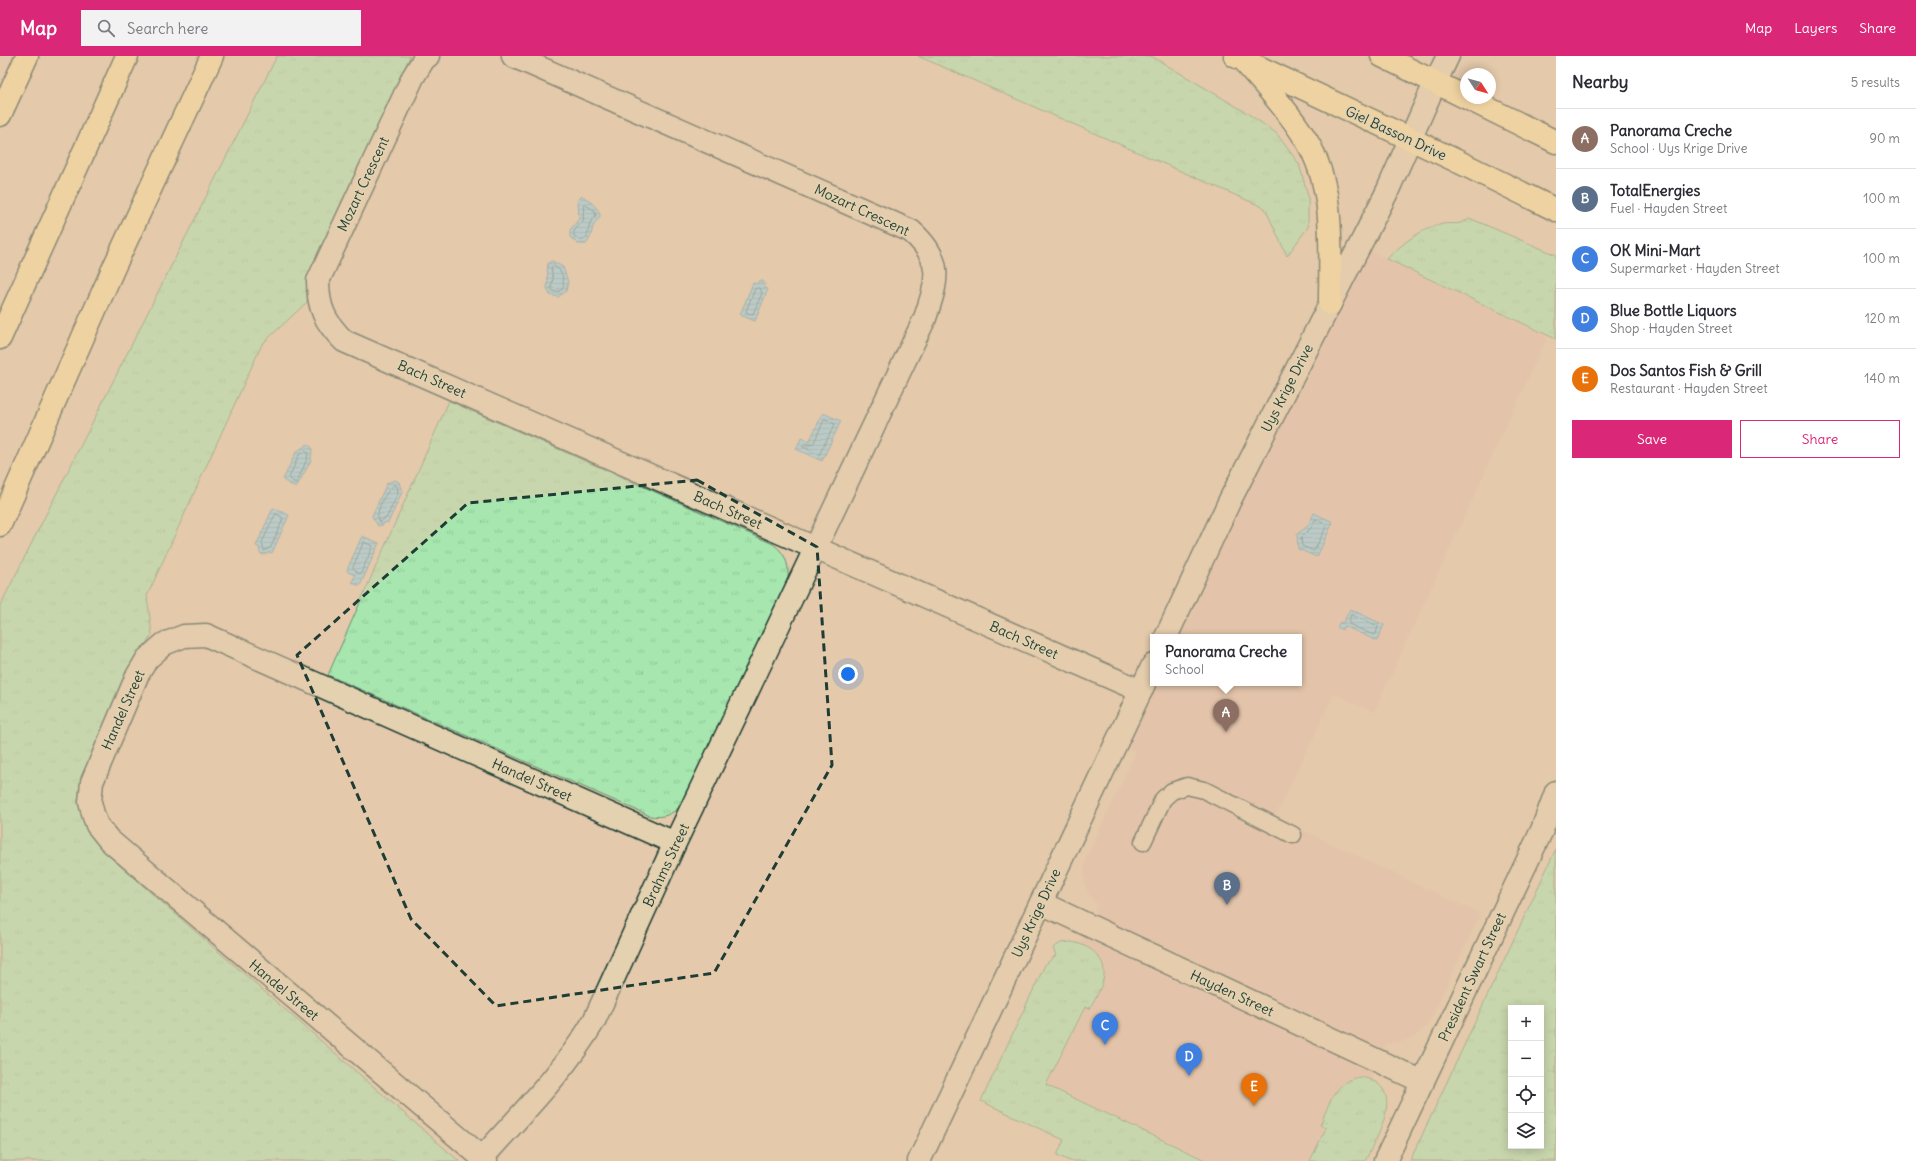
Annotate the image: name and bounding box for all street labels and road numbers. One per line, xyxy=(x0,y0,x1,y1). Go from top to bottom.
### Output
street label: Giel Basson Drive xyxy=(1343,102,1449,164)
street label: Mozart Crescent xyxy=(333,133,393,234)
street label: Mozart Crescent xyxy=(812,180,913,240)
street label: Uys Krige Drive xyxy=(1257,341,1317,435)
street label: Bach Street xyxy=(395,356,469,402)
street label: Bach Street xyxy=(691,487,765,533)
street label: Bach Street xyxy=(987,617,1061,663)
street label: Handel Street xyxy=(97,667,149,753)
street label: Handel Street xyxy=(489,754,575,806)
street label: Brahms Street xyxy=(639,820,693,910)
street label: Uys Krige Drive xyxy=(1007,866,1065,960)
street label: President Swart Street xyxy=(1434,909,1510,1044)
street label: Handel Street xyxy=(245,956,323,1025)
street label: Hayden Street xyxy=(1187,966,1277,1020)

